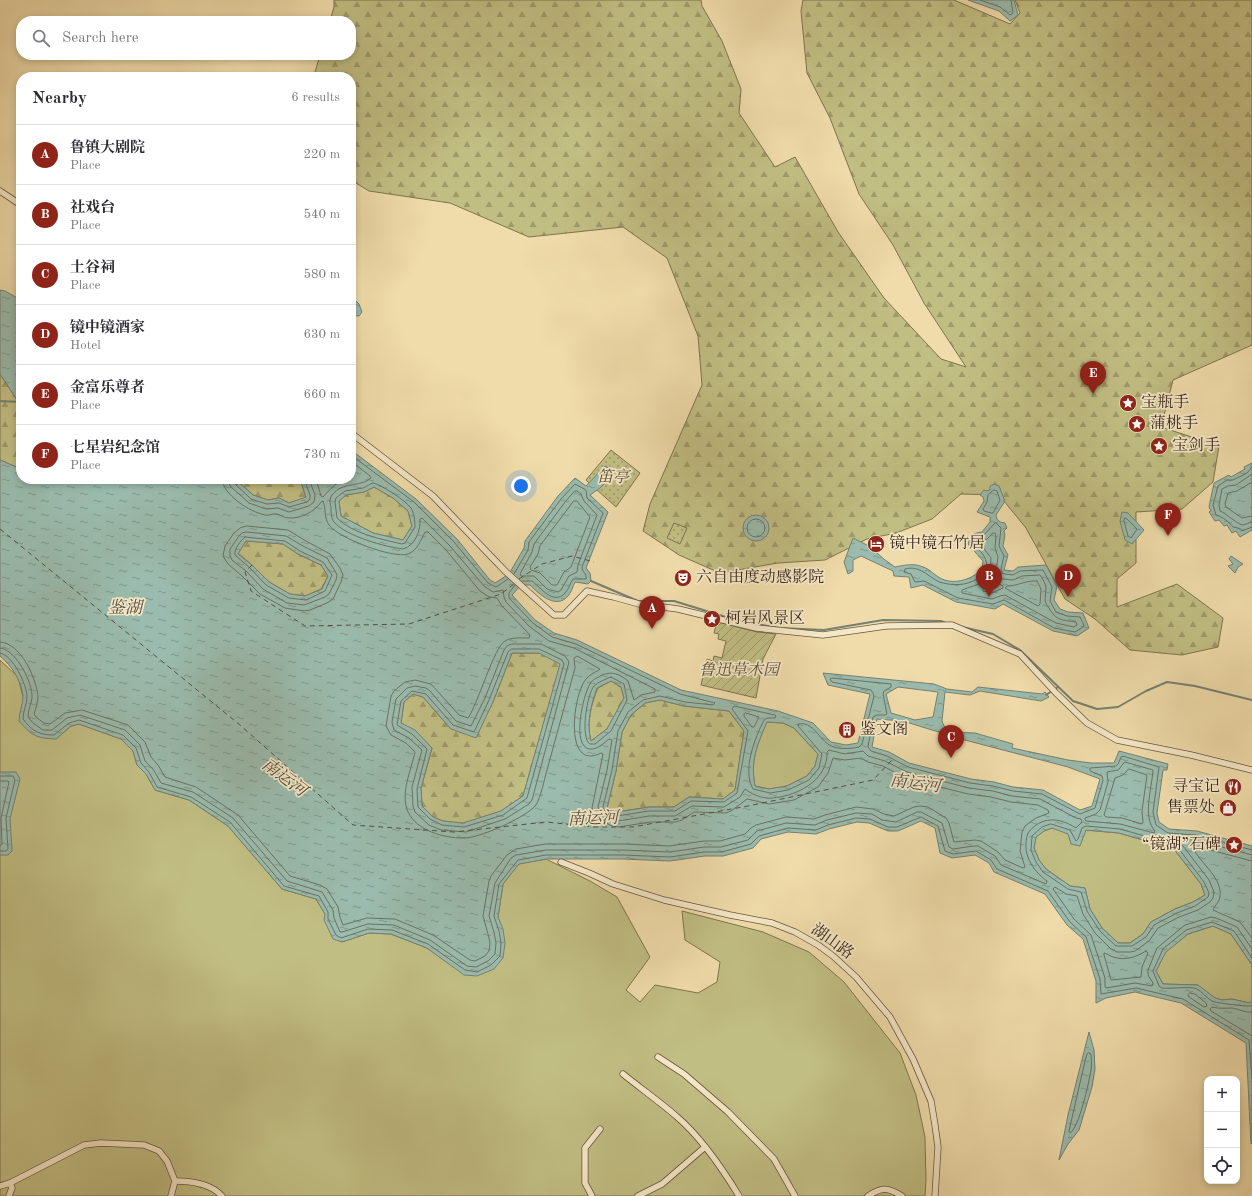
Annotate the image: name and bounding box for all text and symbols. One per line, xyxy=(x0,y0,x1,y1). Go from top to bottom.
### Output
search box xyxy=(16,16,356,60)
icon: search xyxy=(30,27,52,49)
text: Search here xyxy=(62,31,139,46)
text: Nearby xyxy=(32,90,87,107)
text: 6 results xyxy=(291,91,340,104)
text: 鲁镇大剧院 xyxy=(70,141,145,156)
text: A xyxy=(40,148,50,161)
text: 220 m xyxy=(303,148,340,161)
text: Place xyxy=(70,159,100,172)
text: 社戏台 xyxy=(70,201,115,216)
text: B xyxy=(40,208,50,221)
text: 540 m xyxy=(303,208,340,221)
text: Place xyxy=(70,219,100,232)
text: 土谷祠 xyxy=(70,261,115,276)
text: C xyxy=(41,268,49,281)
text: 580 m xyxy=(303,268,340,281)
text: Place xyxy=(70,279,100,292)
text: 镜中镜酒家 xyxy=(70,321,145,336)
text: D xyxy=(40,328,50,341)
text: 630 m xyxy=(303,328,340,341)
text: Hotel xyxy=(70,339,101,352)
pin: E xyxy=(1080,361,1106,394)
text: 金富乐尊者 xyxy=(70,381,145,396)
text: E xyxy=(41,388,49,401)
text: 660 m xyxy=(303,388,340,401)
place icon: 宝瓶手 xyxy=(1118,393,1138,413)
place label: 宝瓶手 xyxy=(1141,393,1189,411)
text: Place xyxy=(70,399,100,412)
place icon: 蒲桃手 xyxy=(1127,414,1147,434)
place label: 蒲桃手 xyxy=(1150,414,1198,432)
place icon: 宝剑手 xyxy=(1149,436,1169,456)
place label: 宝剑手 xyxy=(1172,436,1220,454)
text: 七星岩纪念馆 xyxy=(70,441,160,456)
text: F xyxy=(41,448,49,461)
text: 730 m xyxy=(303,448,340,461)
text: Place xyxy=(70,459,100,472)
park label: 笛亭 xyxy=(597,468,632,486)
your location xyxy=(511,476,531,496)
pin: F xyxy=(1155,503,1181,536)
hotel icon: 镜中镜石竹居 xyxy=(866,534,886,554)
place label: 镜中镜石竹居 xyxy=(889,534,985,552)
pin: B xyxy=(976,564,1002,597)
pin: D xyxy=(1055,564,1081,597)
theatre icon: 六自由度动感影院 xyxy=(673,568,693,588)
place label: 六自由度动感影院 xyxy=(696,568,824,586)
pin: A xyxy=(639,596,665,629)
water label: 鉴湖 xyxy=(108,598,145,617)
place icon: 柯岩风景区 xyxy=(702,609,722,629)
place label: 柯岩风景区 xyxy=(725,609,805,627)
park label: 鲁迅草木园 xyxy=(699,661,782,679)
building icon: 鉴文阁 xyxy=(837,720,857,740)
place label: 鉴文阁 xyxy=(860,720,908,738)
pin: C xyxy=(938,725,964,758)
water label: 南运河 xyxy=(259,754,313,802)
water label: 南运河 xyxy=(889,770,945,796)
place label: 寻宝记 xyxy=(1172,777,1220,795)
restaurant icon: 寻宝记 xyxy=(1223,777,1243,797)
place label: 售票处 xyxy=(1167,798,1215,816)
shop icon: 售票处 xyxy=(1218,798,1238,818)
water label: 南运河 xyxy=(567,808,622,828)
place label: “镜湖”石碑 xyxy=(1142,835,1221,853)
place icon: “镜湖”石碑 xyxy=(1224,835,1244,855)
street label: 湖山路 xyxy=(808,920,857,963)
map controls xyxy=(1204,1076,1240,1184)
button: + xyxy=(1204,1076,1240,1112)
button: − xyxy=(1204,1112,1240,1148)
button: locate xyxy=(1204,1148,1240,1184)

